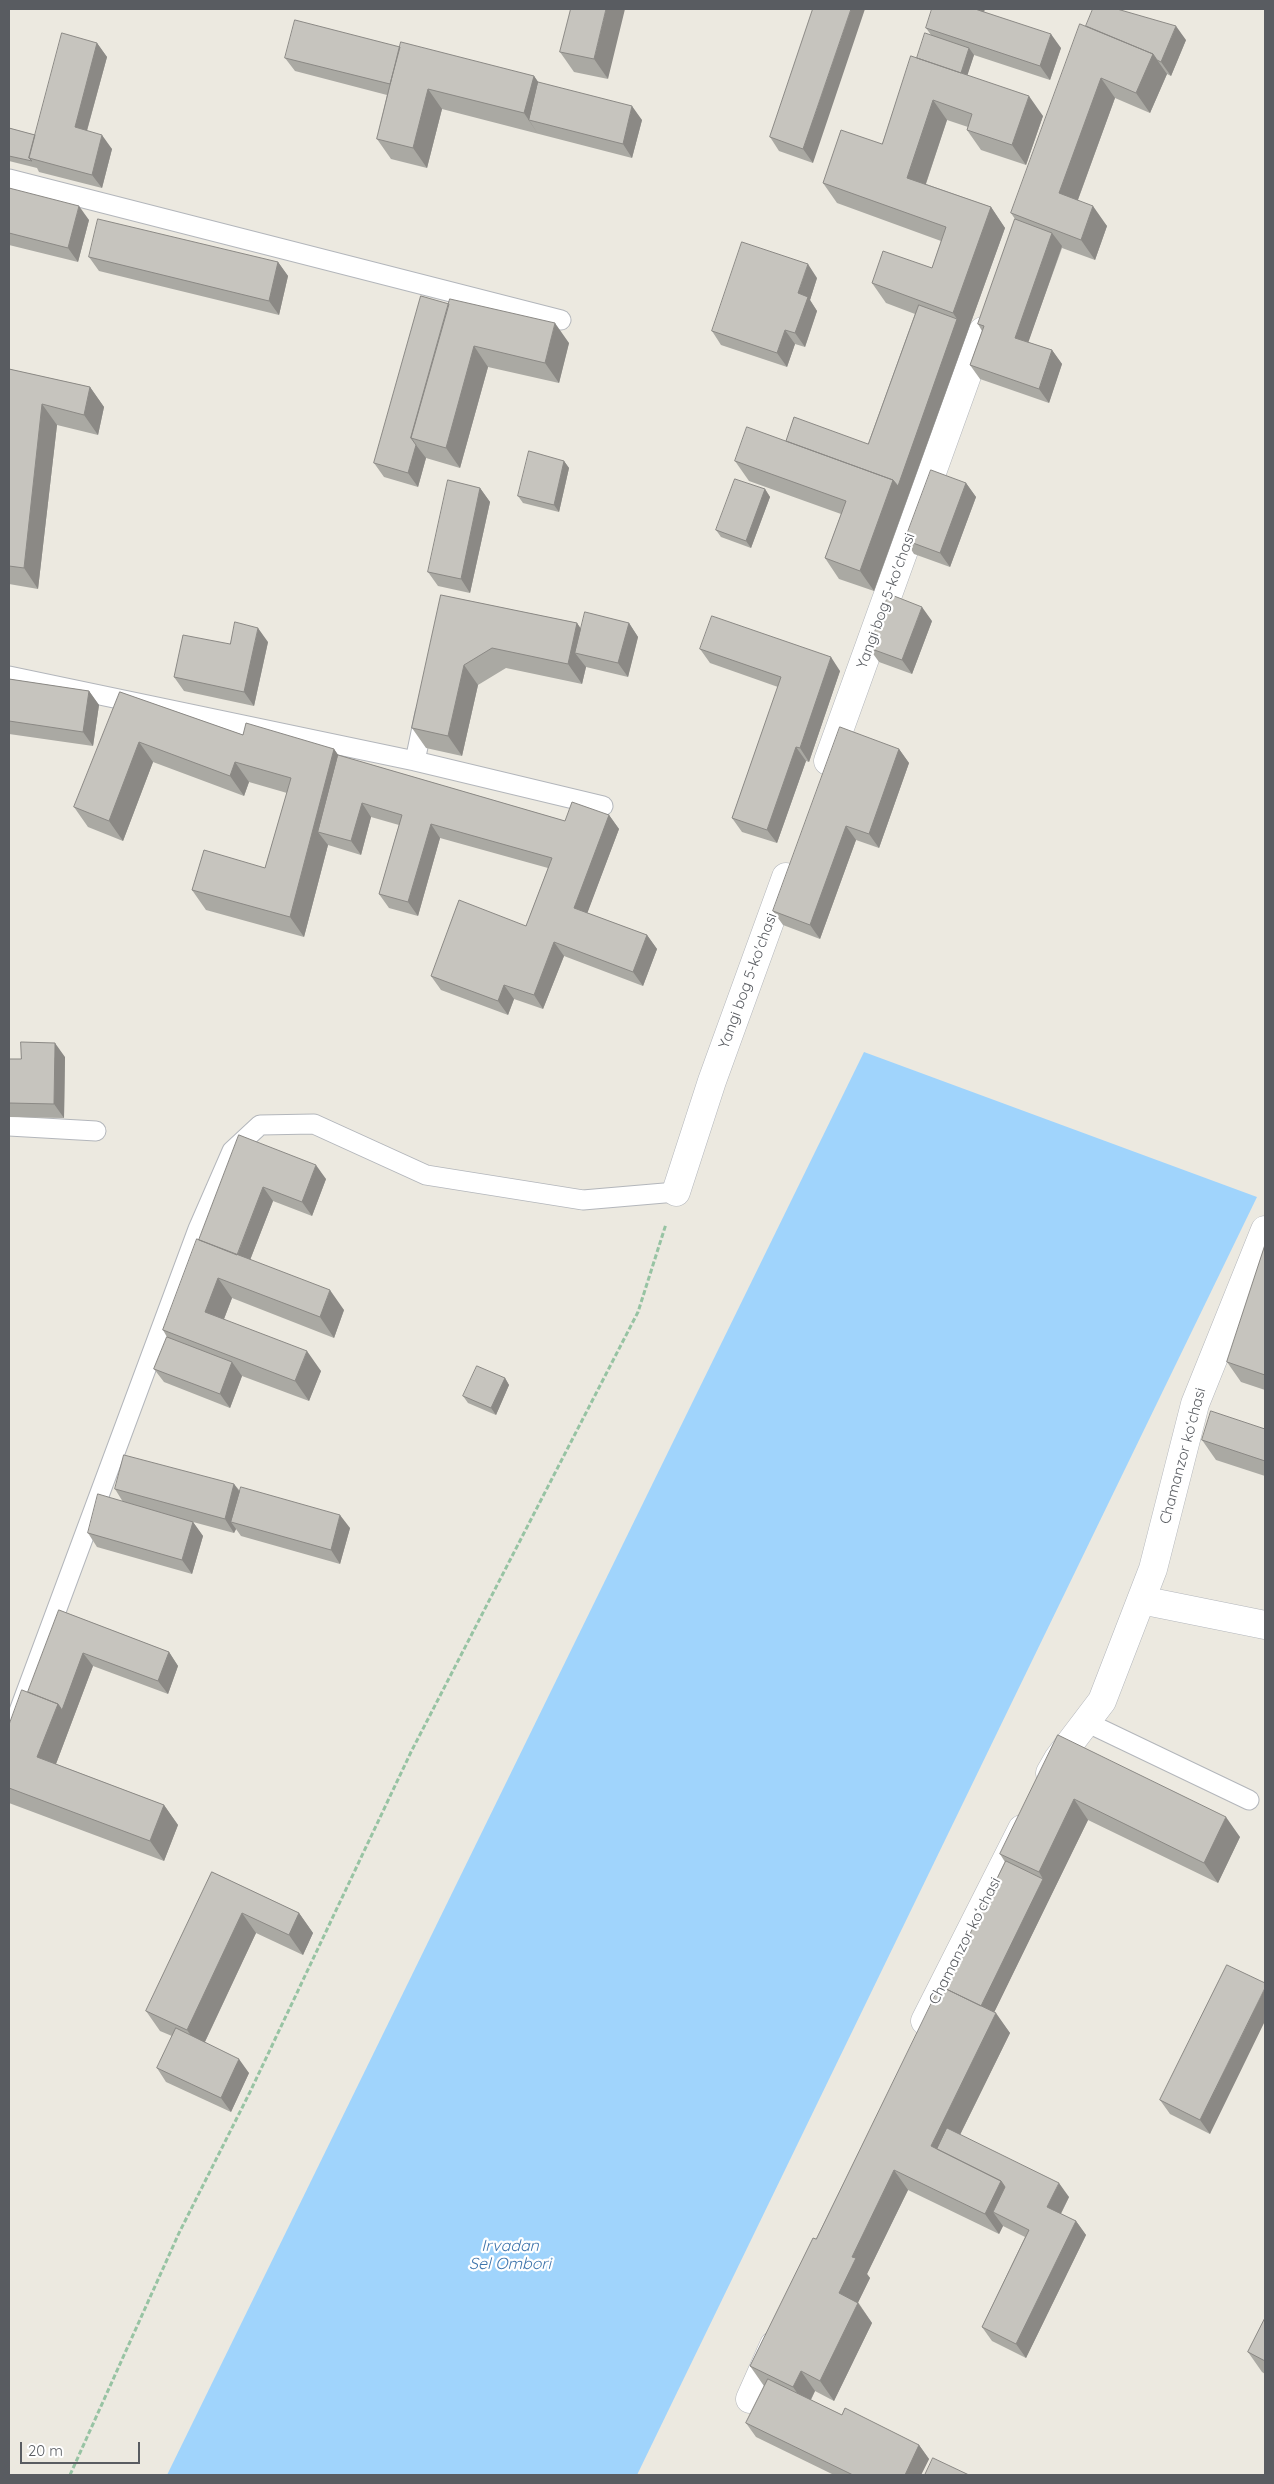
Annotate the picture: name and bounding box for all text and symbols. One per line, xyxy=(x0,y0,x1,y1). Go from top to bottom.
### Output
street label: Yangi bog 5-koʼchasi xyxy=(853,531,919,671)
street label: Yangi bog 5-koʼchasi xyxy=(715,911,781,1051)
street label: Chamanzor koʻchasi xyxy=(1156,1386,1210,1526)
street label: Chamanzor koʻchasi xyxy=(925,1874,1005,2008)
water label: Irvadan Sel Ombori xyxy=(469,2236,551,2274)
scale bar xyxy=(22,2432,142,2464)
text: 20 m xyxy=(28,2441,63,2460)

